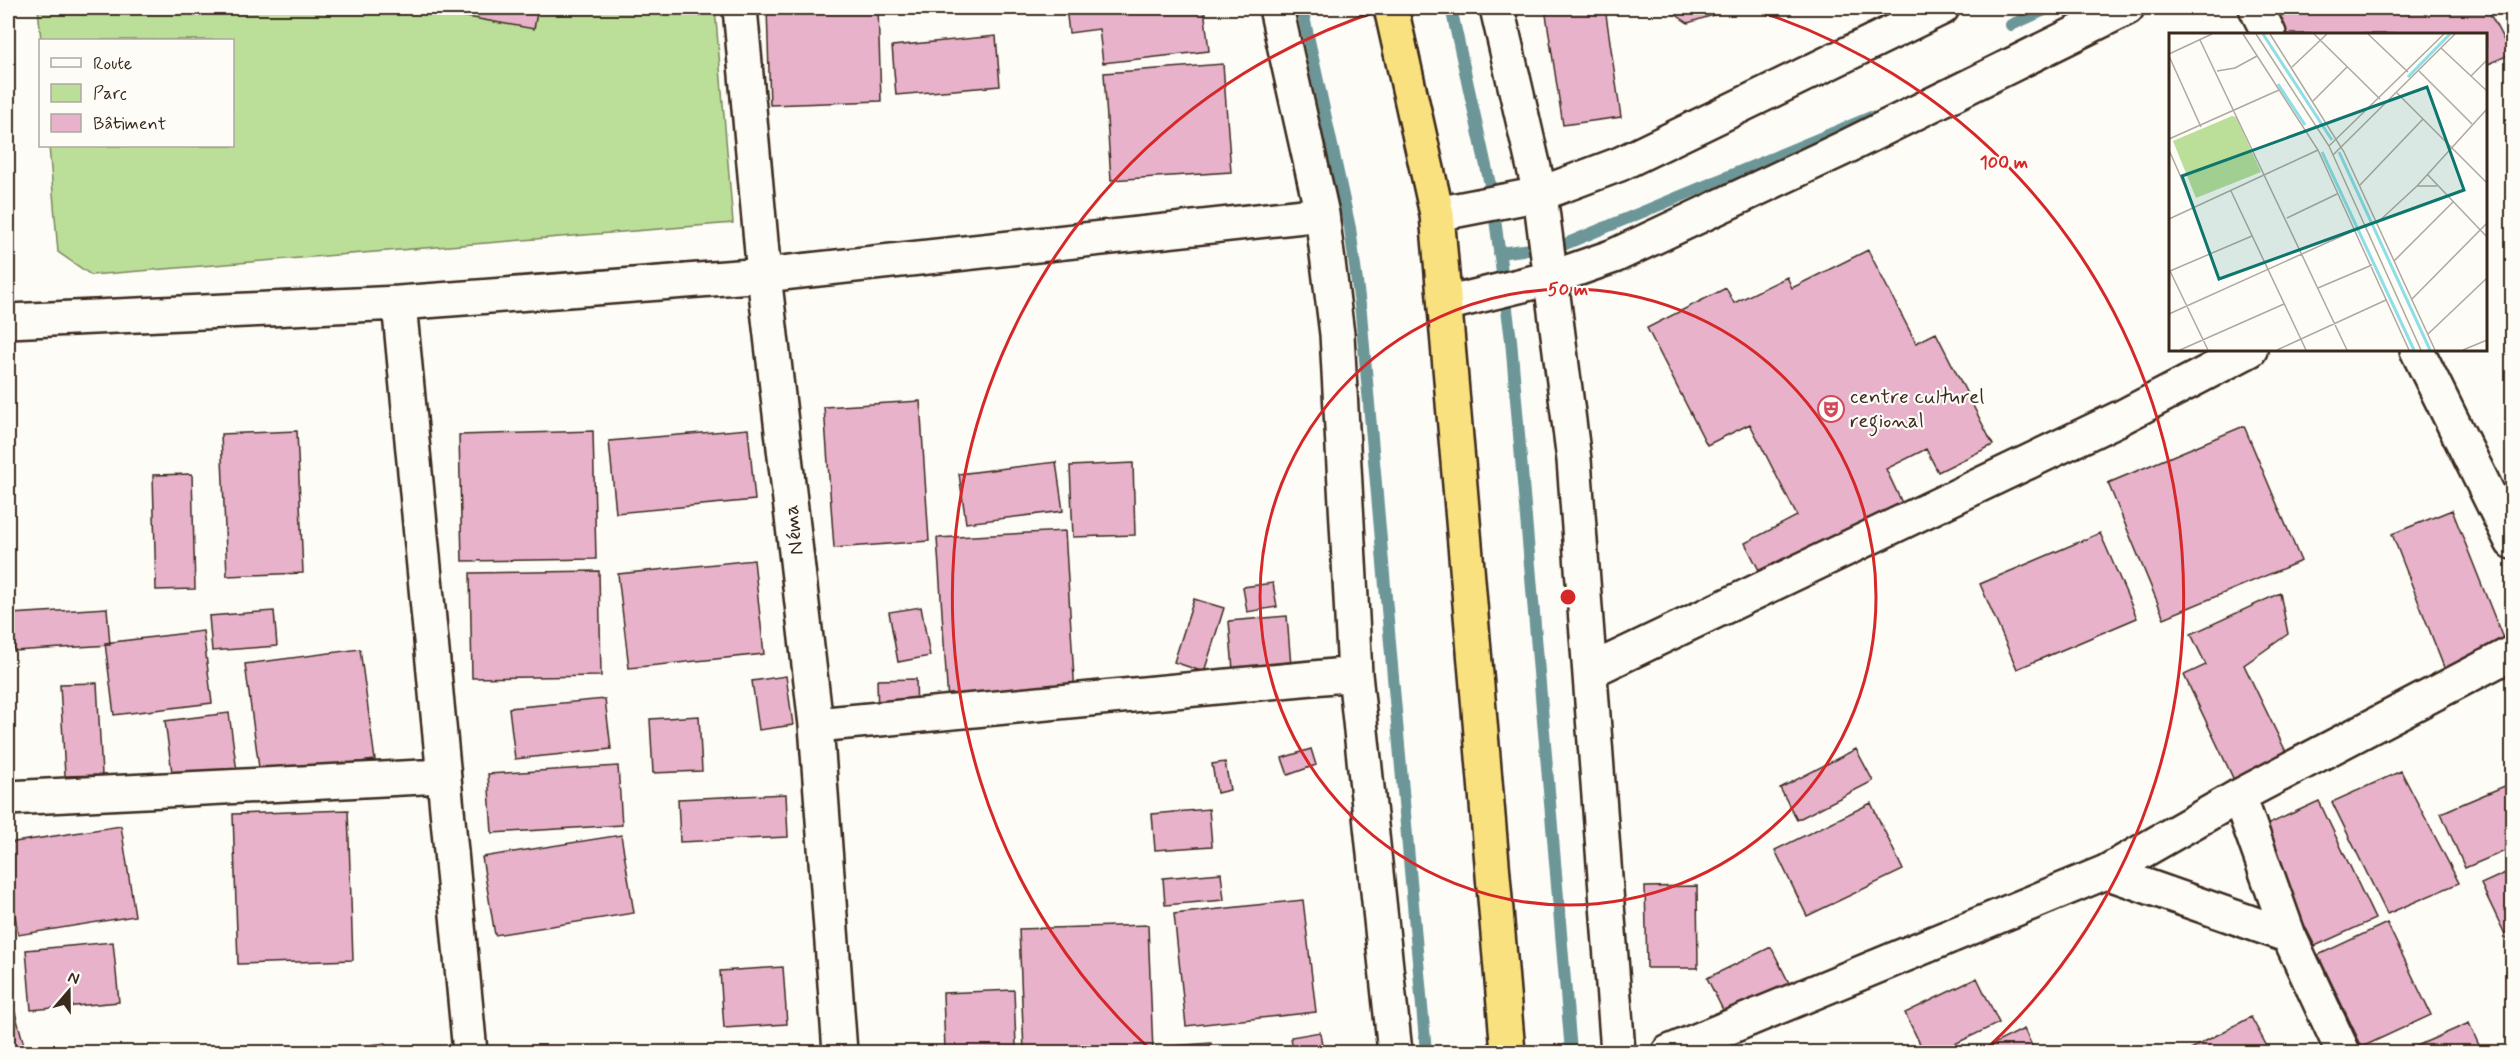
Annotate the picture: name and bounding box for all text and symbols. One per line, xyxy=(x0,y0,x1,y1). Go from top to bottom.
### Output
inset map xyxy=(2169,33,2487,351)
legend xyxy=(39,39,234,147)
text: Route xyxy=(93,52,132,76)
text: Parc xyxy=(93,82,127,106)
text: Bâtiment xyxy=(93,112,166,136)
text: 100 m xyxy=(1980,151,2028,175)
text: 50 m xyxy=(1548,278,1588,302)
place label: centre culturel regional xyxy=(1850,383,1984,437)
theatre icon: centre culturel regional xyxy=(1816,394,1846,424)
street label: Néma xyxy=(777,503,811,557)
centre of rings xyxy=(1558,587,1578,607)
north arrow xyxy=(39,961,99,1021)
text: N xyxy=(65,967,82,990)

